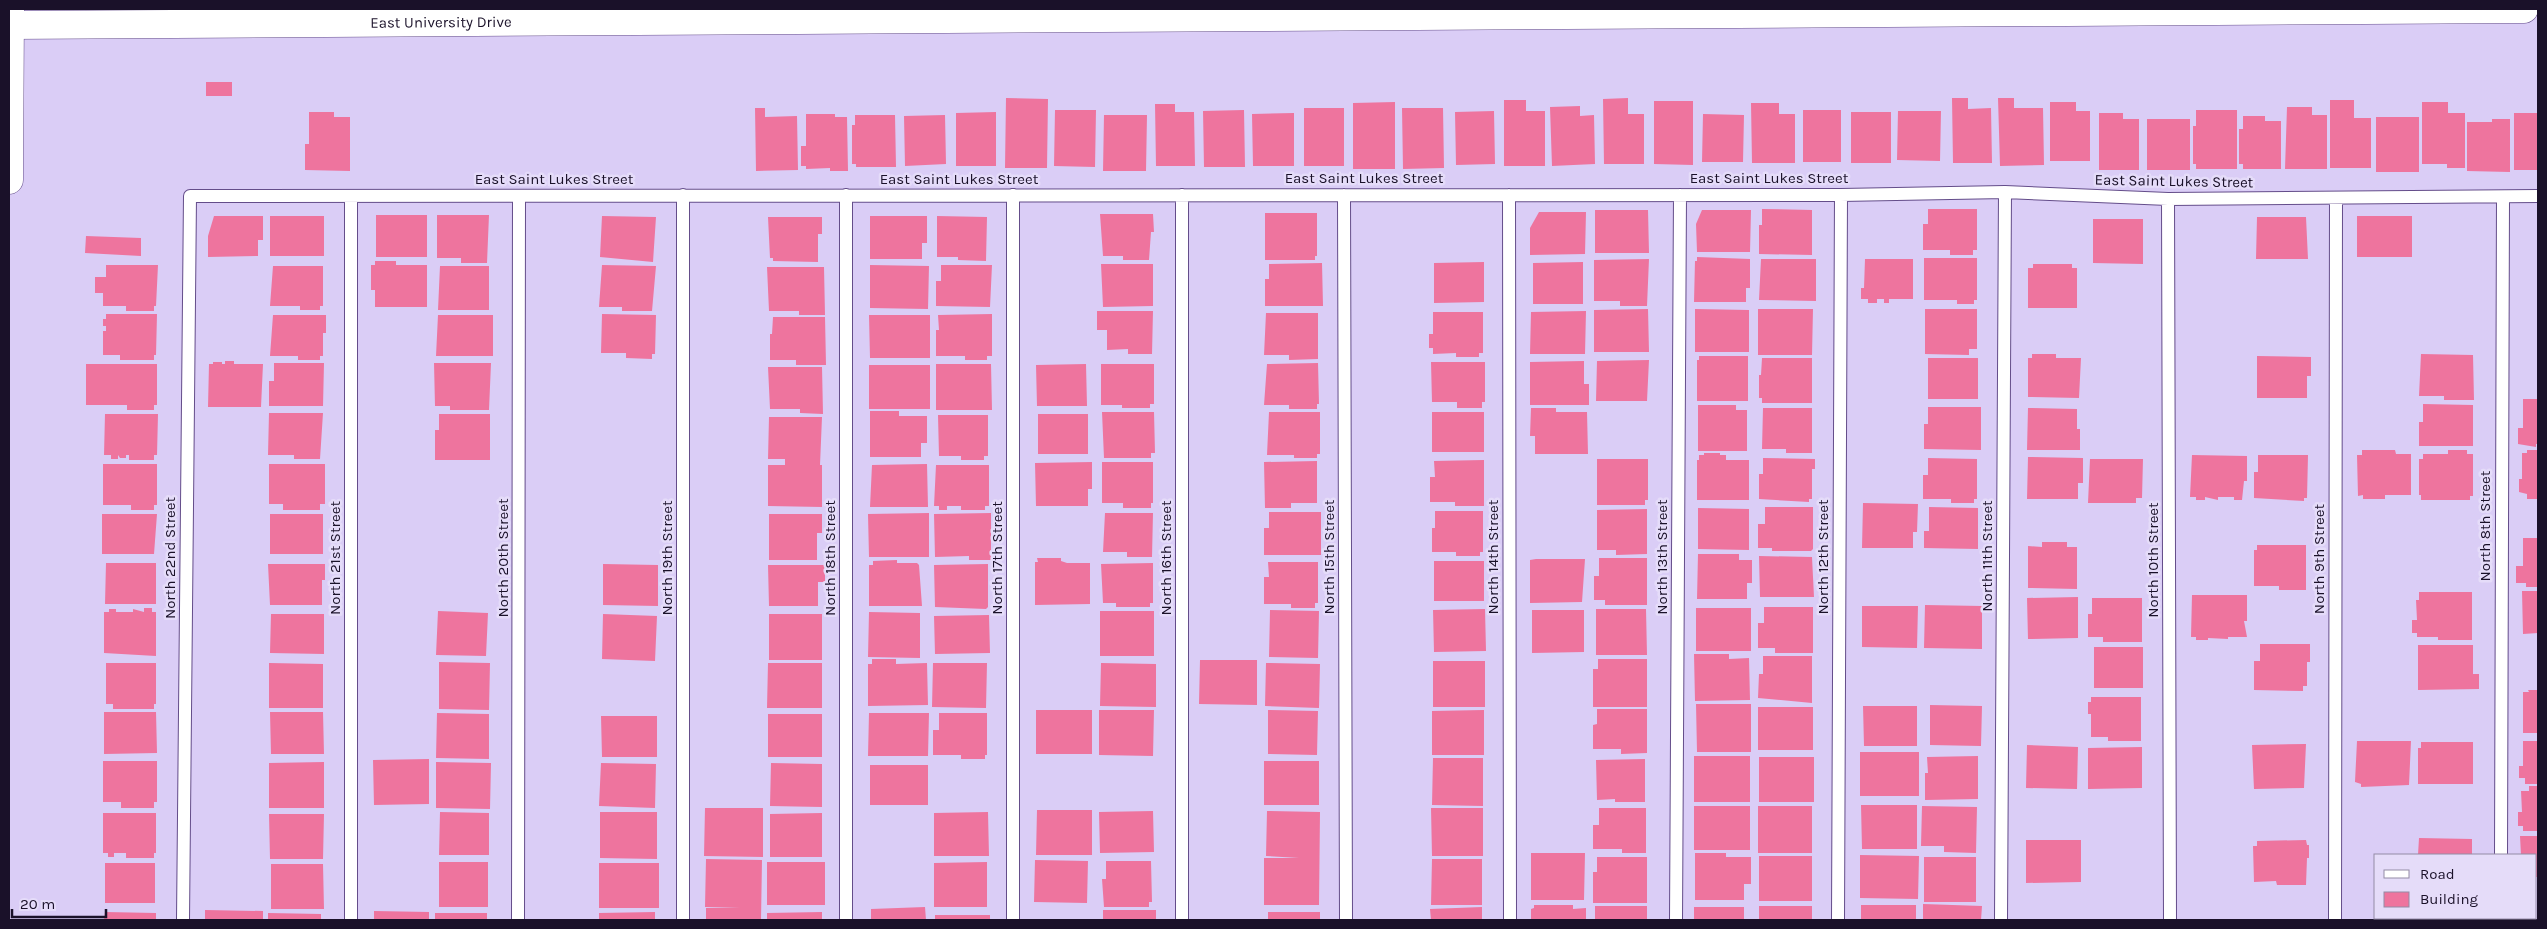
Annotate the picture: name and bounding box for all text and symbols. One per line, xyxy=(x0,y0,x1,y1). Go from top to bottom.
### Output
street label: East University Drive xyxy=(370,13,512,32)
street label: East Saint Lukes Street xyxy=(1285,169,1444,187)
street label: East Saint Lukes Street xyxy=(1690,169,1849,187)
street label: East Saint Lukes Street xyxy=(475,170,634,188)
street label: East Saint Lukes Street xyxy=(880,170,1039,188)
street label: East Saint Lukes Street xyxy=(2095,171,2254,191)
street label: North 8th Street xyxy=(2476,470,2494,581)
street label: North 22nd Street xyxy=(161,497,179,619)
street label: North 20th Street xyxy=(494,498,512,618)
street label: North 15th Street xyxy=(1320,499,1338,615)
street label: North 14th Street xyxy=(1484,499,1502,614)
street label: North 13th Street xyxy=(1653,499,1671,615)
street label: North 12th Street xyxy=(1814,499,1832,615)
street label: North 19th Street xyxy=(658,500,676,616)
street label: North 18th Street xyxy=(821,500,839,616)
street label: North 16th Street xyxy=(1157,500,1175,616)
street label: North 11th Street xyxy=(1978,500,1996,612)
street label: North 21st Street xyxy=(326,501,344,615)
street label: North 17th Street xyxy=(988,501,1006,615)
street label: North 10th Street xyxy=(2144,502,2162,618)
street label: North 9th Street xyxy=(2310,504,2328,614)
legend xyxy=(2374,854,2537,919)
text: Road xyxy=(2420,865,2455,883)
scale bar xyxy=(12,886,106,918)
text: Building xyxy=(2420,890,2478,908)
text: 20 m xyxy=(20,895,55,913)

